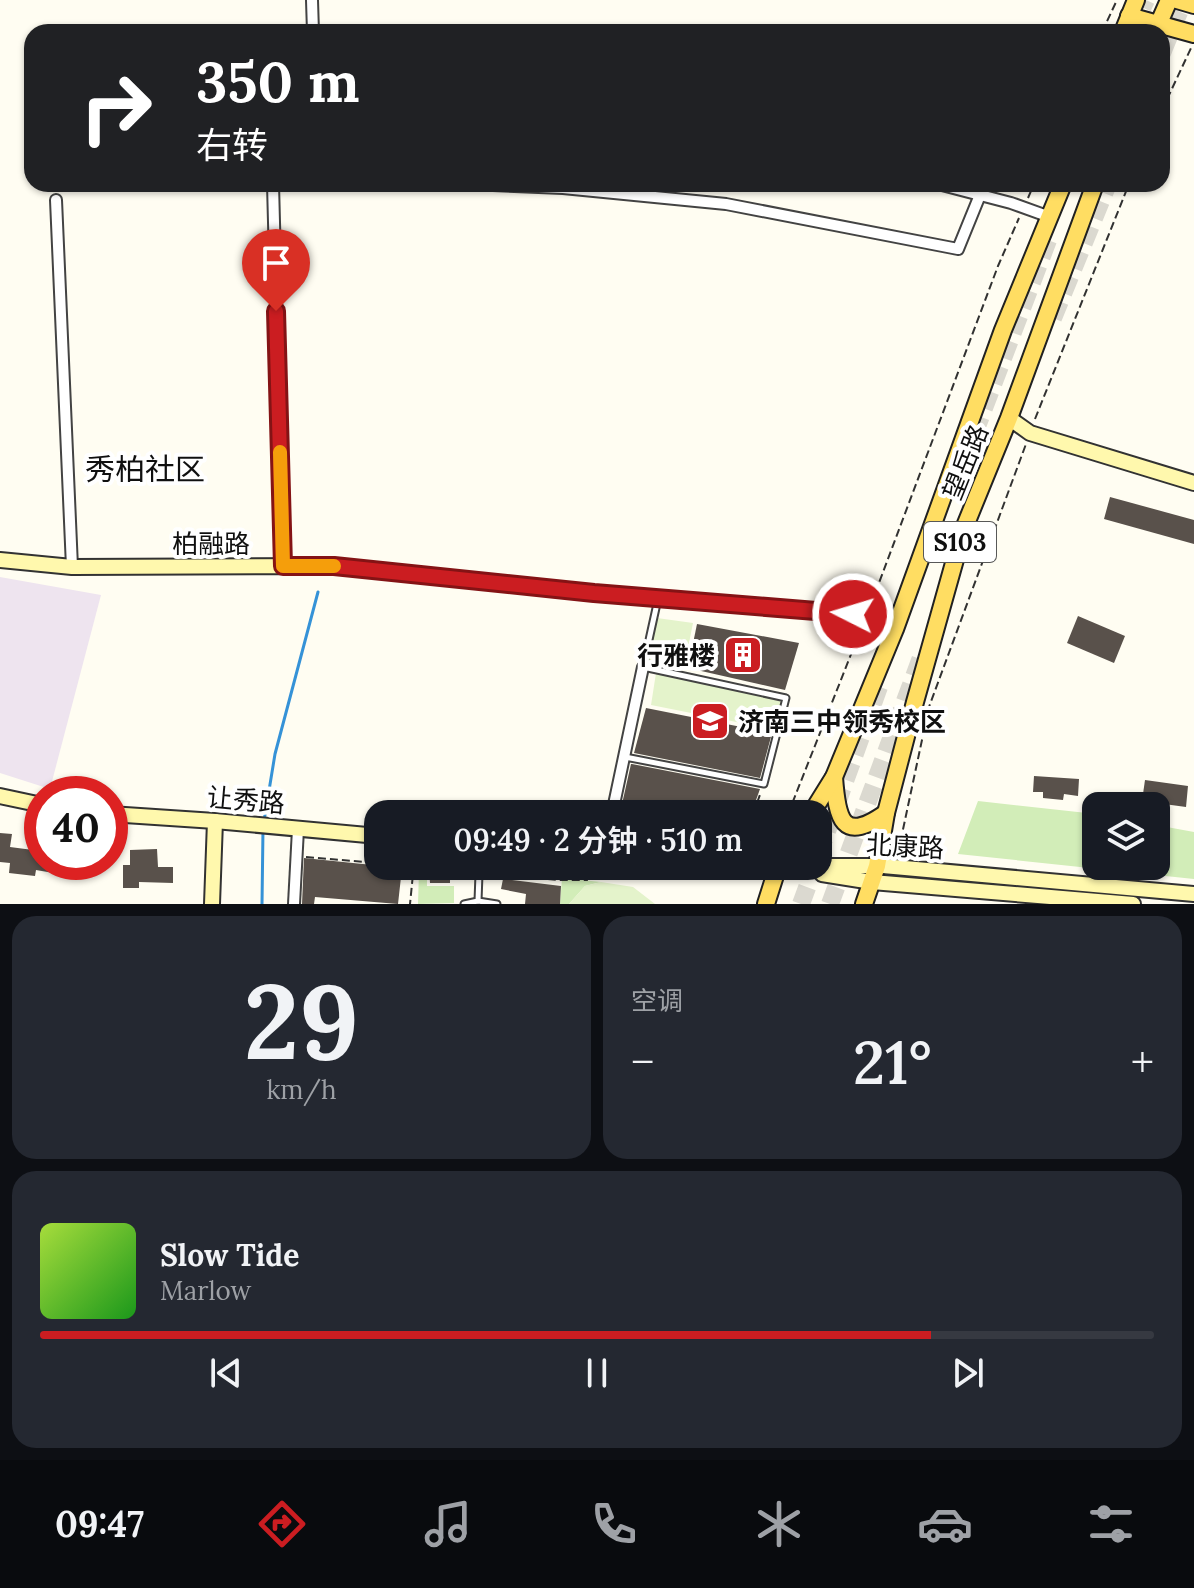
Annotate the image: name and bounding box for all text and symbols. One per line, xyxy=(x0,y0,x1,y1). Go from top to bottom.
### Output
text: 350 m xyxy=(196,46,359,117)
icon: right xyxy=(64,56,168,160)
text: 右转 xyxy=(196,122,268,168)
pin xyxy=(242,229,310,311)
icon: arrive xyxy=(254,241,298,285)
street label: 望岳路 xyxy=(935,420,995,504)
district label: 秀柏社区 xyxy=(85,450,205,488)
road number: S103 xyxy=(924,522,996,562)
street label: 柏融路 xyxy=(172,527,250,560)
position arrow xyxy=(811,572,895,656)
building icon: 行雅楼 xyxy=(722,634,764,676)
place label: 行雅楼 xyxy=(637,639,715,672)
school or university icon: 济南三中领秀校区 xyxy=(689,700,731,742)
place label: 济南三中领秀校区 xyxy=(738,705,946,738)
speed limit sign: 40 xyxy=(24,776,128,880)
street label: 让秀路 xyxy=(206,780,286,820)
map controls xyxy=(1082,792,1170,880)
button: layers xyxy=(1082,792,1170,880)
text: 09:49 · 2 分钟 · 510 m xyxy=(453,821,743,859)
street label: 北康路 xyxy=(865,827,945,865)
text: 29 xyxy=(244,954,359,1087)
text: 空调 xyxy=(631,984,683,1017)
text: 21° xyxy=(853,1024,932,1100)
text: − xyxy=(631,1034,654,1090)
text: + xyxy=(1131,1034,1154,1090)
text: km/h xyxy=(266,1073,337,1106)
text: Slow Tide xyxy=(160,1236,299,1274)
text: Marlow xyxy=(160,1274,251,1307)
icon: previous xyxy=(204,1351,248,1395)
icon: pause xyxy=(575,1351,619,1395)
icon: next xyxy=(946,1351,990,1395)
icon: directions xyxy=(254,1496,310,1552)
icon: music xyxy=(420,1496,476,1552)
icon: phone xyxy=(586,1496,642,1552)
icon: climate xyxy=(751,1496,807,1552)
icon: car xyxy=(917,1496,973,1552)
icon: filters xyxy=(1083,1496,1139,1552)
text: 09:47 xyxy=(55,1501,144,1547)

